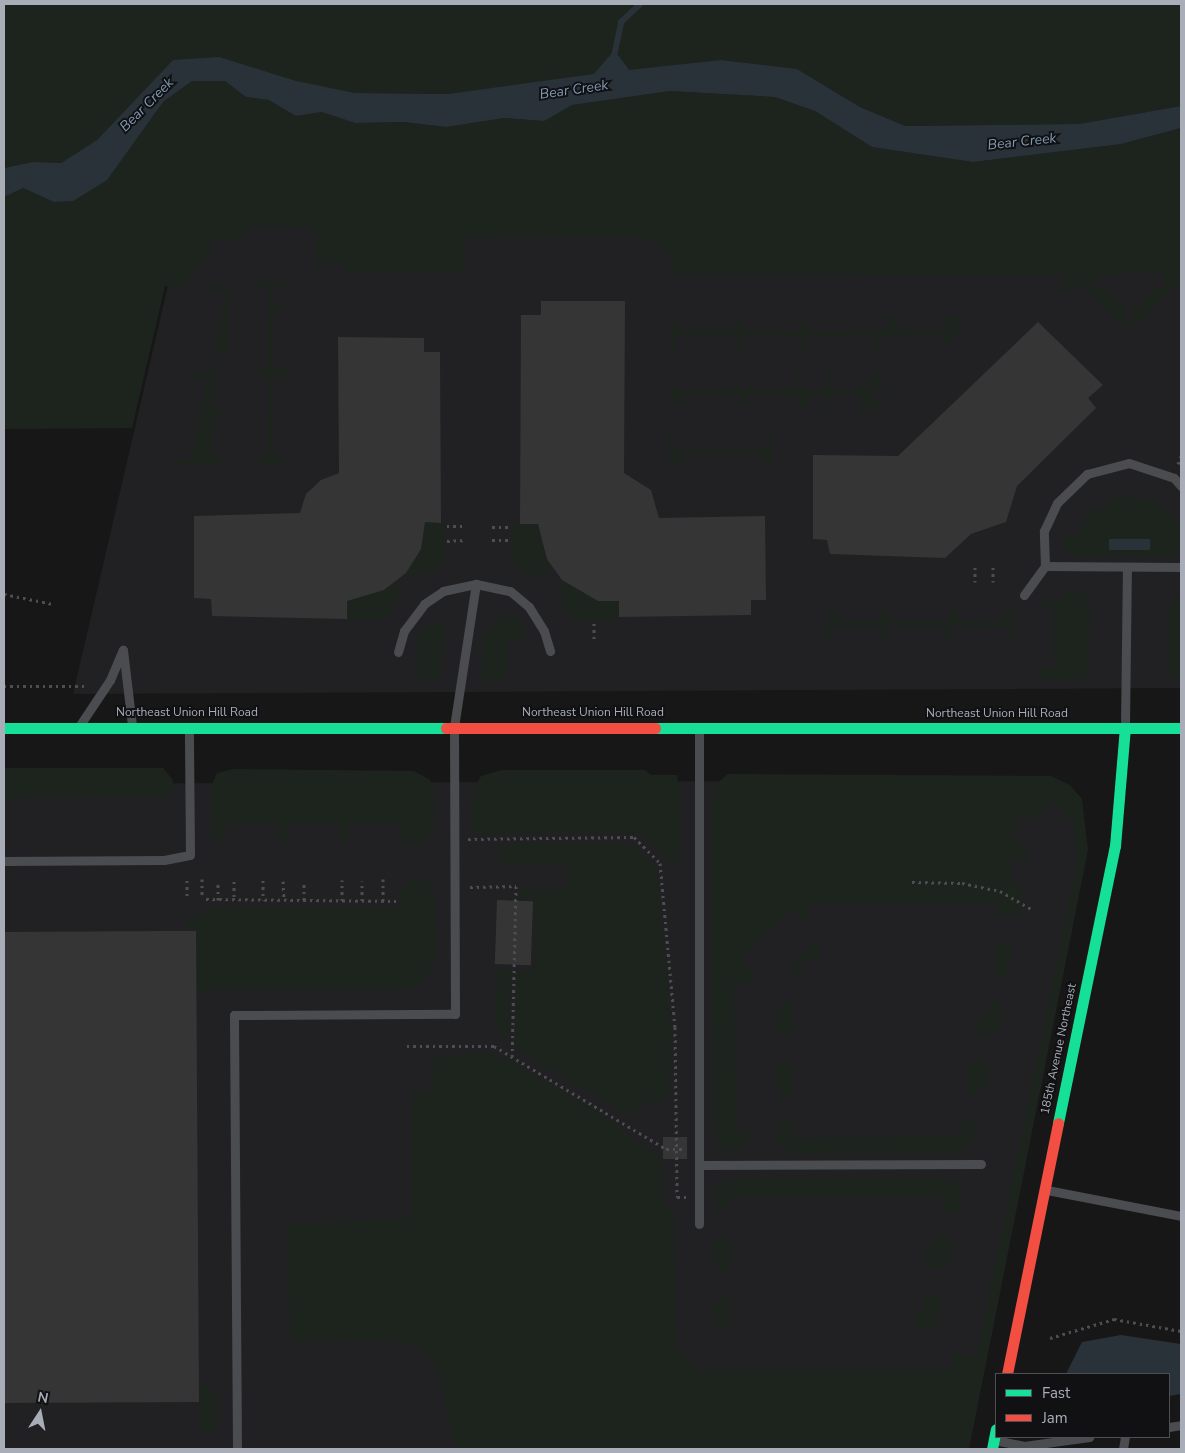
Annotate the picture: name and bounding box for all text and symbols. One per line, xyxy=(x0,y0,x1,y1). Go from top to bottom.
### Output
water label: Bear Creek xyxy=(117,75,177,135)
water label: Bear Creek xyxy=(539,77,609,103)
water label: Bear Creek xyxy=(987,130,1057,154)
street label: Northeast Union Hill Road xyxy=(116,706,258,720)
street label: Northeast Union Hill Road xyxy=(522,706,664,720)
street label: Northeast Union Hill Road xyxy=(926,707,1068,721)
street label: 185th Avenue Northeast xyxy=(1038,982,1080,1116)
legend xyxy=(995,1373,1170,1438)
text: Fast xyxy=(1042,1383,1070,1403)
text: N xyxy=(36,1387,50,1408)
north arrow xyxy=(15,1388,65,1438)
text: Jam xyxy=(1042,1408,1068,1428)

